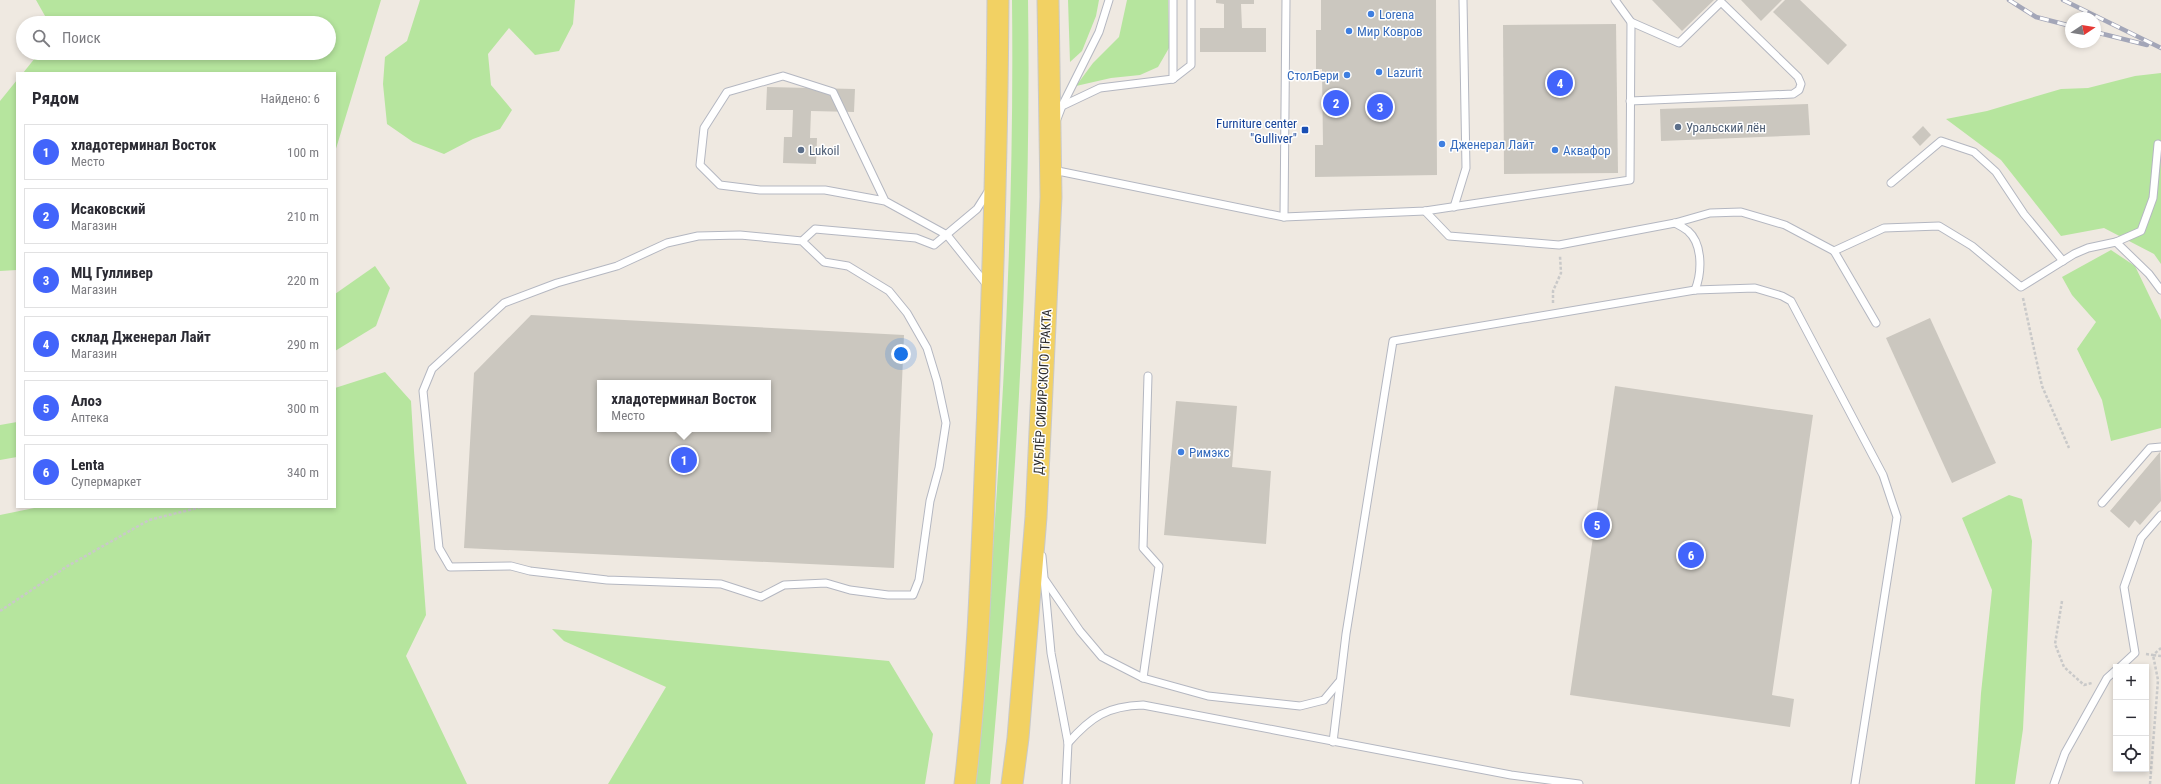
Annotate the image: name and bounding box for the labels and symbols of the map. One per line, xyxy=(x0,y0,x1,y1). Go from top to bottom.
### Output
place label: Lorena xyxy=(1379,7,1414,22)
marker: Lorena xyxy=(1366,9,1376,19)
north arrow xyxy=(2065,12,2101,48)
place label: Мир Ковров xyxy=(1357,24,1423,39)
marker: Мир Ковров xyxy=(1344,26,1354,36)
place label: Lazurit xyxy=(1387,65,1422,80)
marker: Lazurit xyxy=(1374,67,1384,77)
place label: СтолБери xyxy=(1287,68,1339,83)
pin: 4 xyxy=(1547,68,1573,98)
marker: СтолБери xyxy=(1342,70,1352,80)
pin: 2 xyxy=(1323,88,1349,118)
pin: 3 xyxy=(1367,92,1393,122)
place label: Furniture center "Gulliver" xyxy=(1216,116,1297,146)
place label: Уральский лён xyxy=(1686,120,1766,135)
marker: Уральский лён xyxy=(1673,122,1683,132)
marker: Furniture center "Gulliver" xyxy=(1300,125,1310,135)
place label: Дженерал Лайт xyxy=(1450,137,1535,152)
marker: Дженерал Лайт xyxy=(1437,139,1447,149)
place label: Lukoil xyxy=(809,143,840,158)
place label: Аквафор xyxy=(1563,143,1611,158)
marker: Lukoil xyxy=(796,145,806,155)
marker: Аквафор xyxy=(1550,145,1560,155)
street label: ДУБЛЁР СИБИРСКОГО ТРАКТА xyxy=(1031,308,1054,475)
your location xyxy=(891,344,911,364)
pin: 1 xyxy=(671,445,697,475)
place label: Римэкс xyxy=(1189,445,1230,460)
marker: Римэкс xyxy=(1176,447,1186,457)
pin: 5 xyxy=(1584,510,1610,540)
pin: 6 xyxy=(1678,540,1704,570)

